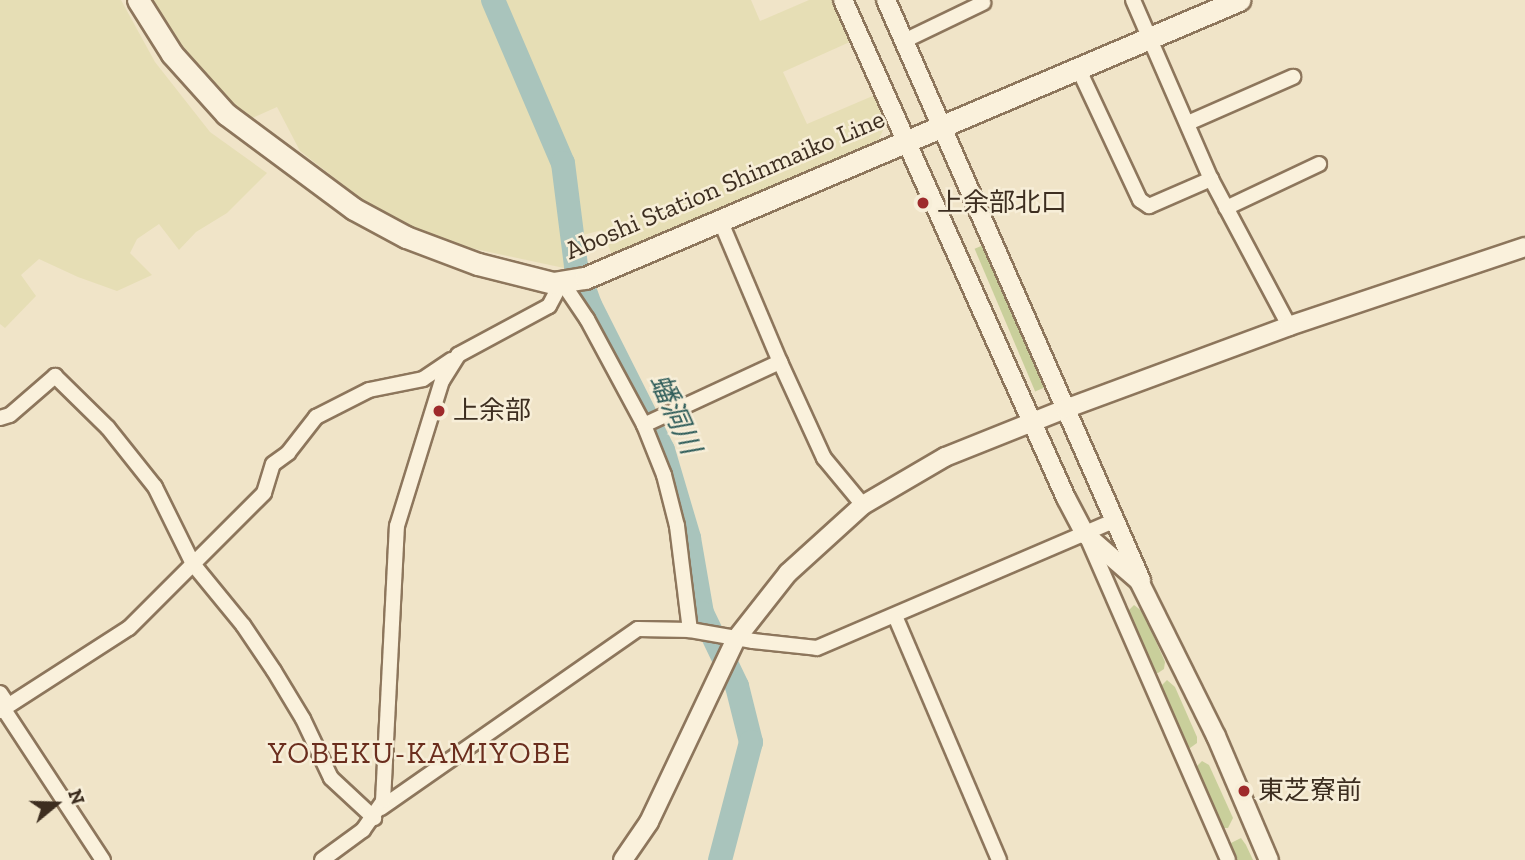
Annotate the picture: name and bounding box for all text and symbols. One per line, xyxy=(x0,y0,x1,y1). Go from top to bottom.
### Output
street label: Aboshi Station Shinmaiko Line xyxy=(561,103,889,267)
place label: 上余部北口 xyxy=(937,187,1067,219)
marker: 上余部北口 xyxy=(915,195,931,211)
water label: 蟠洞川 xyxy=(643,369,707,459)
place label: 上余部 xyxy=(453,395,531,427)
marker: 上余部 xyxy=(431,403,447,419)
district label: YOBEKU-KAMIYOBE xyxy=(270,735,570,771)
north arrow xyxy=(21,769,91,839)
place label: 東芝寮前 xyxy=(1258,775,1362,807)
marker: 東芝寮前 xyxy=(1236,783,1252,799)
text: N xyxy=(63,786,90,808)

